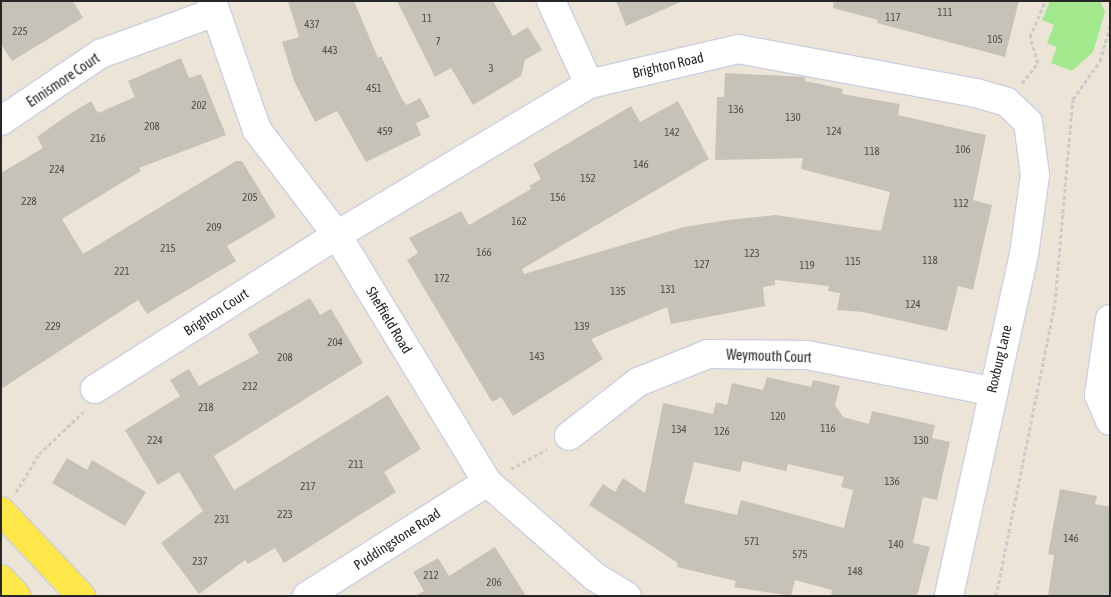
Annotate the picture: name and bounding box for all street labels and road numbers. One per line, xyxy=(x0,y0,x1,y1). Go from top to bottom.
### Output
street label: Ennismore Court xyxy=(23,49,103,111)
street label: Brighton Road xyxy=(631,49,705,81)
street label: Sheffield Road xyxy=(362,284,416,356)
street label: Brighton Court xyxy=(181,285,251,339)
street label: Roxburg Lane xyxy=(983,323,1015,395)
street label: Weymouth Court xyxy=(726,346,812,366)
street label: Puddingstone Road xyxy=(350,505,444,573)

